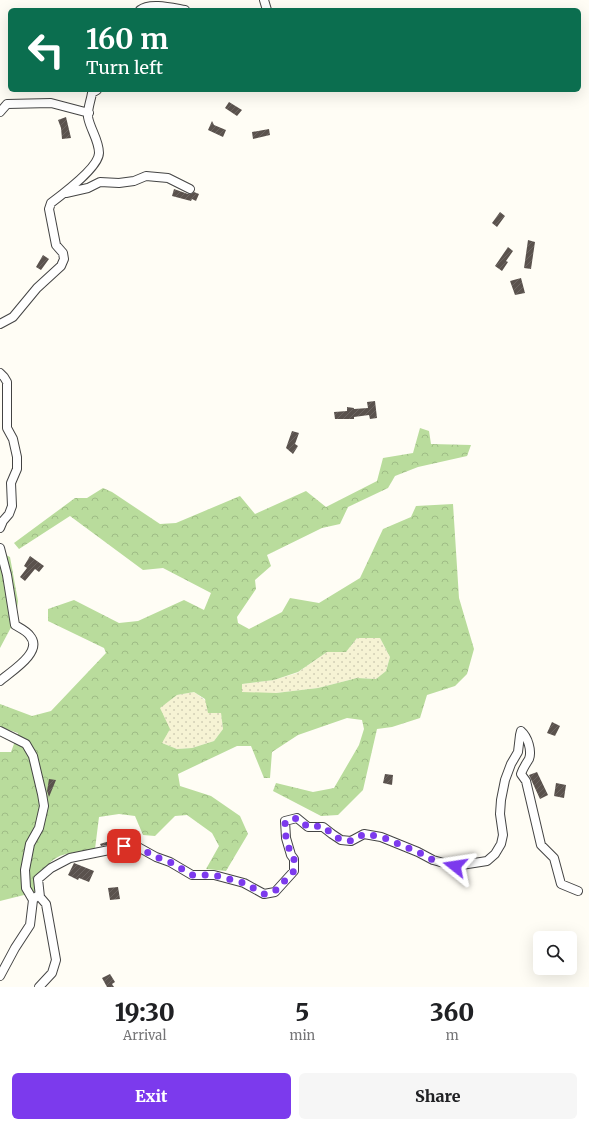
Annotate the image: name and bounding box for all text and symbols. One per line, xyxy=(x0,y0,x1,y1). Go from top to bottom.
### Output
text: 160 m xyxy=(86,21,168,57)
icon: left xyxy=(20,24,72,76)
text: Turn left xyxy=(86,56,163,79)
pin xyxy=(107,829,141,863)
icon: arrive xyxy=(113,835,135,857)
position arrow xyxy=(434,845,476,887)
map controls xyxy=(533,931,577,975)
button: search xyxy=(533,931,577,975)
text: 19:30 xyxy=(115,997,175,1028)
text: 5 xyxy=(295,997,309,1028)
text: 360 xyxy=(430,997,474,1028)
text: Arrival xyxy=(123,1027,166,1044)
text: min xyxy=(290,1027,315,1044)
text: m xyxy=(446,1027,459,1044)
button: Exit xyxy=(12,1073,291,1119)
button: Share xyxy=(299,1073,577,1119)

